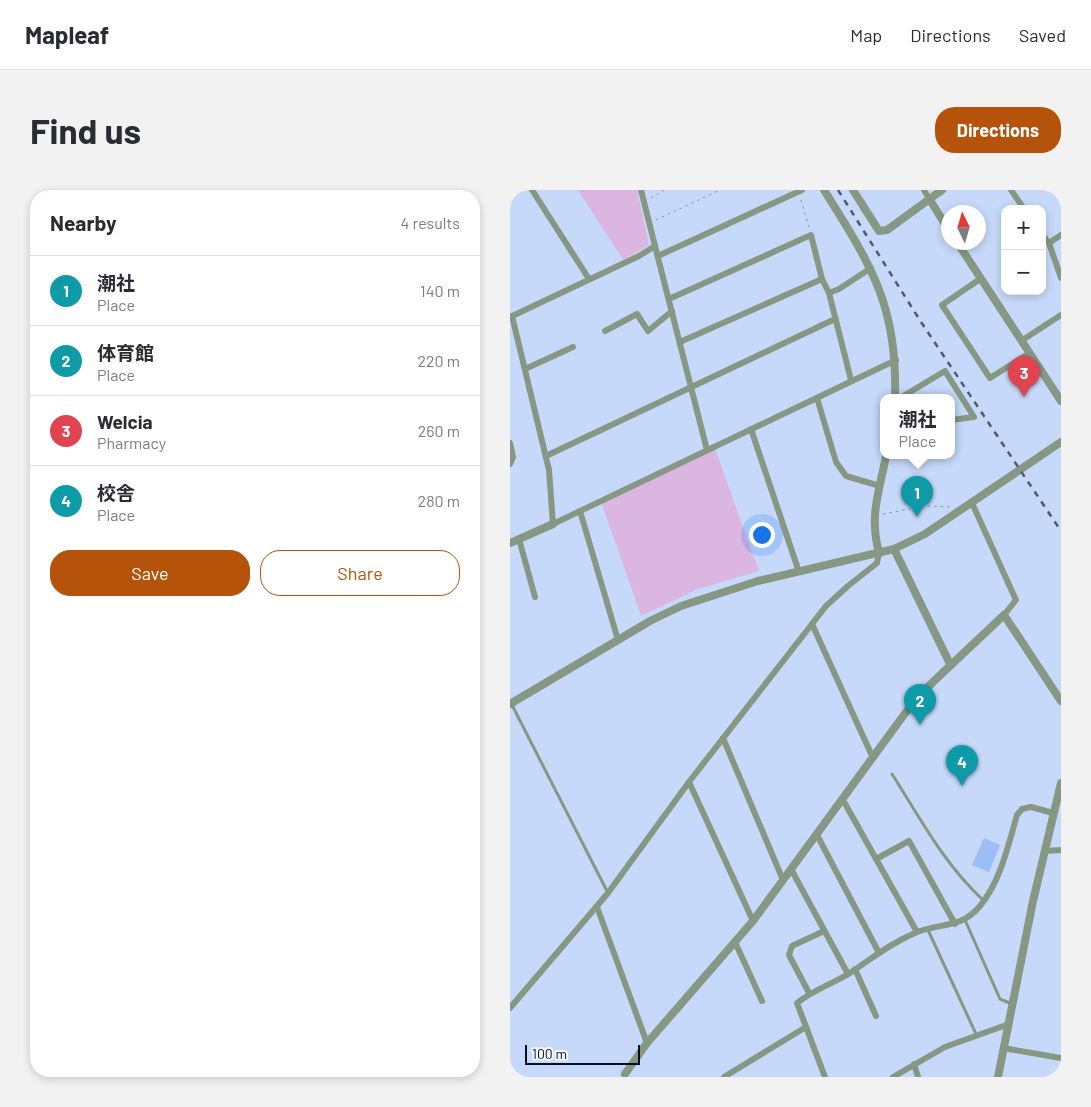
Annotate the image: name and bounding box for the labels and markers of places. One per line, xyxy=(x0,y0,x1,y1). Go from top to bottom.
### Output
pin: 3 xyxy=(1008,356,1040,397)
pin: 1 xyxy=(901,476,933,517)
pin: 2 xyxy=(904,684,936,725)
pin: 4 xyxy=(946,745,978,786)

